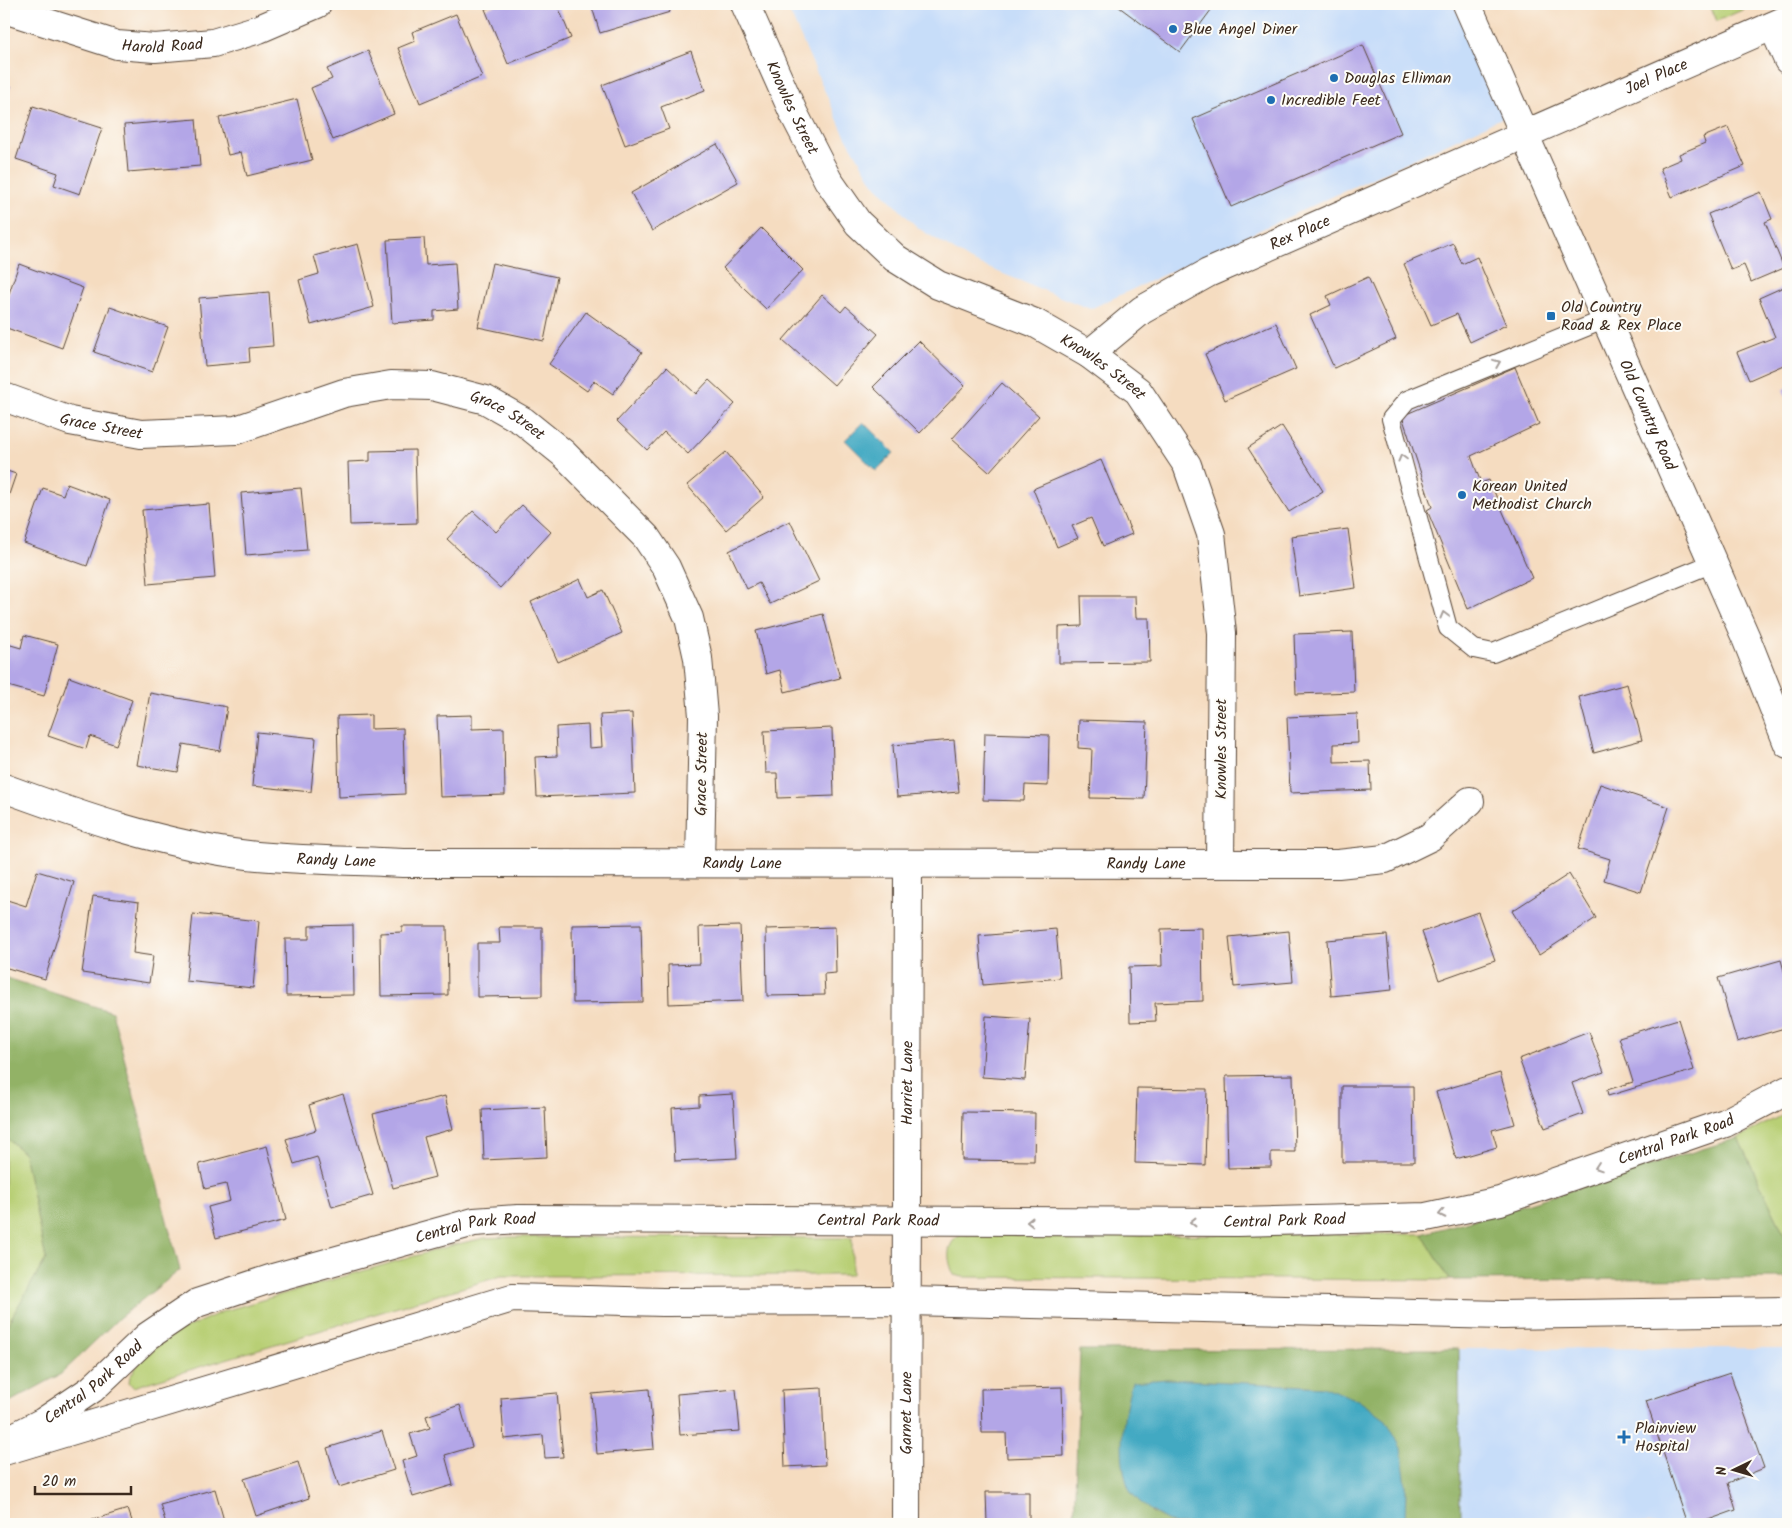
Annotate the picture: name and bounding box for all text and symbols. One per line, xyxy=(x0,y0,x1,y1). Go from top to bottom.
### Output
place label: Blue Angel Diner xyxy=(1183,17,1299,42)
marker: Blue Angel Diner xyxy=(1167,23,1179,35)
street label: Harold Road xyxy=(121,31,205,61)
street label: Joel Place xyxy=(1621,52,1692,101)
street label: Knowles Street xyxy=(759,57,826,160)
place label: Douglas Elliman xyxy=(1344,66,1451,91)
marker: Douglas Elliman xyxy=(1328,72,1340,84)
place label: Incredible Feet xyxy=(1281,88,1382,113)
marker: Incredible Feet xyxy=(1265,94,1277,106)
street label: Rex Place xyxy=(1266,208,1334,257)
place label: Old Country Road & Rex Place xyxy=(1561,295,1681,338)
marker: Old Country Road & Rex Place xyxy=(1545,310,1557,322)
street label: Knowles Street xyxy=(1055,327,1153,405)
street label: Old Country Road xyxy=(1612,356,1684,475)
one-way arrow xyxy=(1493,359,1501,369)
street label: Grace Street xyxy=(467,384,551,447)
street label: Grace Street xyxy=(56,406,146,447)
one-way arrow xyxy=(1397,454,1408,463)
place label: Korean United Methodist Church xyxy=(1472,474,1592,517)
marker: Korean United Methodist Church xyxy=(1456,489,1468,501)
one-way arrow xyxy=(1440,612,1450,620)
street label: Knowles Street xyxy=(1209,698,1234,799)
street label: Grace Street xyxy=(689,731,715,816)
street label: Randy Lane xyxy=(296,846,376,874)
street label: Randy Lane xyxy=(702,851,782,876)
street label: Randy Lane xyxy=(1106,851,1186,876)
street label: Harriet Lane xyxy=(895,1041,920,1125)
street label: Central Park Road xyxy=(1614,1107,1740,1172)
one-way arrow xyxy=(1594,1161,1602,1171)
street label: Central Park Road xyxy=(412,1206,536,1250)
street label: Central Park Road xyxy=(1223,1207,1347,1235)
street label: Central Park Road xyxy=(817,1208,940,1233)
one-way arrow xyxy=(1438,1208,1447,1218)
one-way arrow xyxy=(1026,1217,1034,1227)
one-way arrow xyxy=(1188,1217,1196,1227)
street label: Central Park Road xyxy=(39,1334,149,1431)
street label: Garnet Lane xyxy=(894,1371,919,1455)
place label: Plainview Hospital xyxy=(1635,1416,1696,1459)
marker: Plainview Hospital xyxy=(1617,1430,1631,1444)
north arrow xyxy=(1710,1446,1760,1496)
scale bar xyxy=(35,1463,131,1495)
text: N xyxy=(1711,1466,1733,1476)
text: 20 m xyxy=(42,1470,76,1494)

